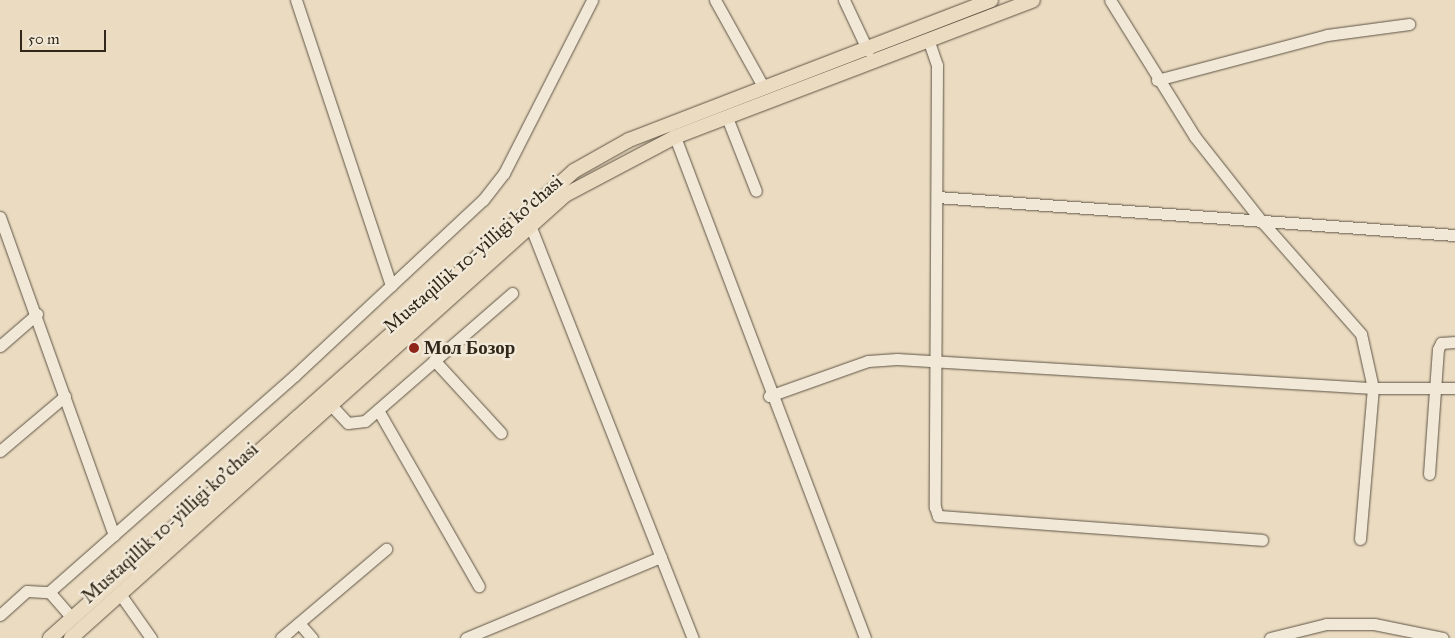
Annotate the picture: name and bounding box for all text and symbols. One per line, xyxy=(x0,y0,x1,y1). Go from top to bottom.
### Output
scale bar xyxy=(22,20,109,52)
text: 50 m xyxy=(28,30,60,48)
street label: Mustaqillik 10-yilligi ko'chasi xyxy=(379,170,567,338)
place label: Мол Бозор xyxy=(424,337,515,359)
marker: Мол Бозор xyxy=(408,342,420,354)
street label: Mustaqillik 10-yilligi ko'chasi xyxy=(77,438,263,608)

